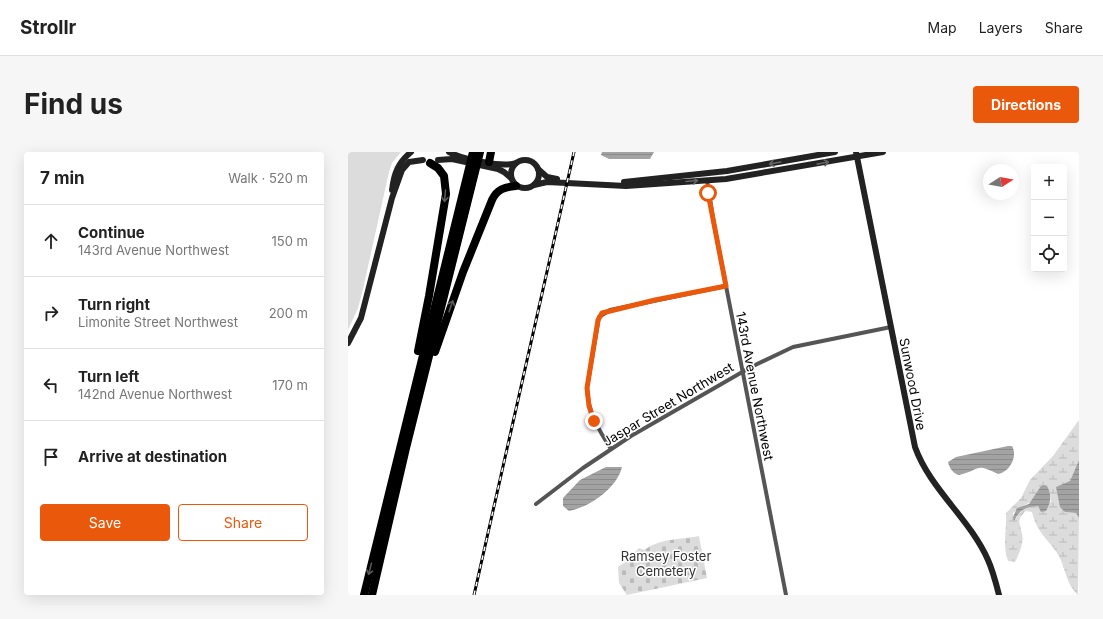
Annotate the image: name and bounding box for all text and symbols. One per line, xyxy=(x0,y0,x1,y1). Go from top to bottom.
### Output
text: Strollr xyxy=(20,16,76,39)
text: Map xyxy=(928,19,957,36)
text: Layers xyxy=(979,19,1023,36)
text: Share xyxy=(1045,19,1083,36)
button: Directions xyxy=(973,86,1079,123)
text: Find us xyxy=(24,87,123,121)
one-way arrow xyxy=(769,159,782,167)
one-way arrow xyxy=(816,159,829,167)
north arrow xyxy=(983,164,1019,200)
map controls xyxy=(1031,164,1067,272)
button: + xyxy=(1031,164,1067,200)
text: 7 min xyxy=(40,168,85,188)
text: Walk · 520 m xyxy=(228,170,308,186)
one-way arrow xyxy=(685,178,698,185)
route start xyxy=(699,184,717,202)
one-way arrow xyxy=(442,189,449,202)
button: − xyxy=(1031,200,1067,236)
text: Continue xyxy=(78,223,145,242)
icon: ahead xyxy=(40,230,62,252)
text: 150 m xyxy=(272,233,308,249)
button: locate xyxy=(1031,236,1067,272)
text: 143rd Avenue Northwest xyxy=(78,242,229,258)
text: Turn right xyxy=(78,295,150,314)
one-way arrow xyxy=(448,300,455,313)
icon: right xyxy=(40,302,62,324)
text: 200 m xyxy=(269,305,308,321)
street label: 143rd Avenue Northwest xyxy=(733,310,777,462)
text: Limonite Street Northwest xyxy=(78,314,238,330)
street label: Sunwood Drive xyxy=(896,337,930,431)
street label: Jaspar Street Northwest xyxy=(600,359,736,449)
text: Turn left xyxy=(78,367,139,386)
icon: left xyxy=(40,374,62,396)
text: 170 m xyxy=(272,377,308,393)
text: 142nd Avenue Northwest xyxy=(78,386,232,402)
route end xyxy=(585,412,603,430)
icon: arrive xyxy=(40,446,62,468)
text: Arrive at destination xyxy=(78,447,227,466)
button: Save xyxy=(40,504,170,541)
button: Share xyxy=(178,504,308,541)
park label: Ramsey Foster Cemetery xyxy=(621,548,711,579)
one-way arrow xyxy=(366,563,374,576)

